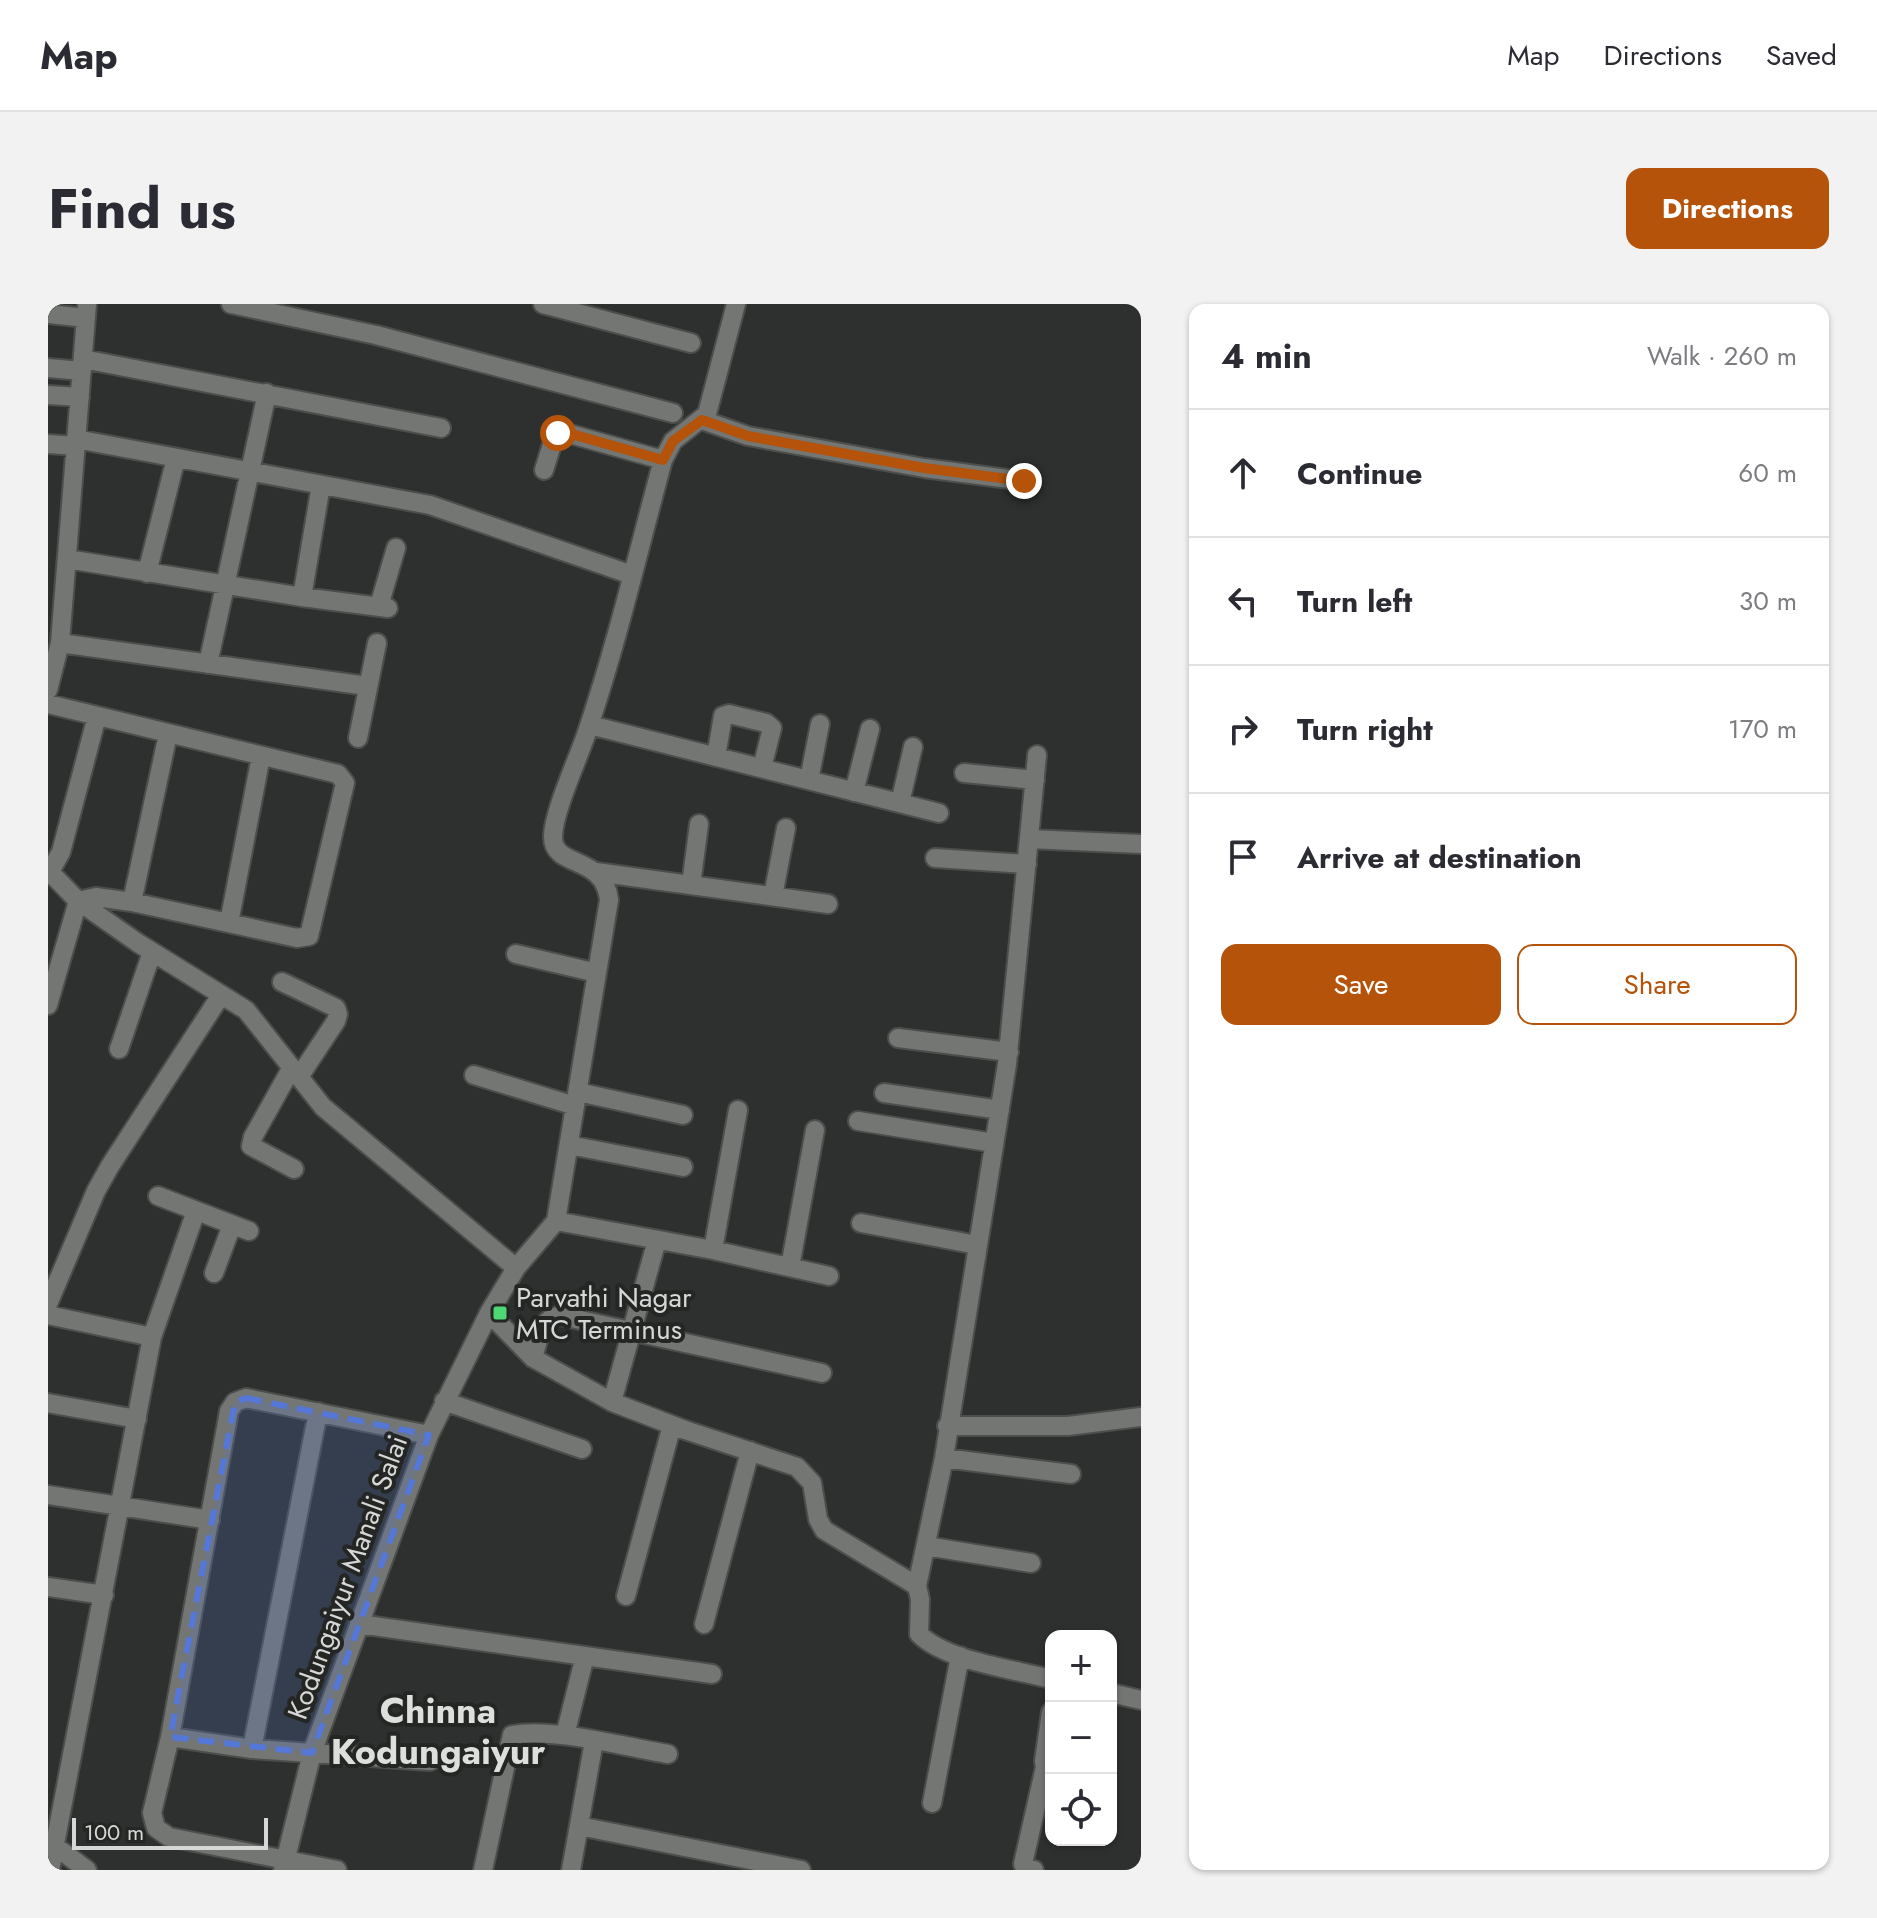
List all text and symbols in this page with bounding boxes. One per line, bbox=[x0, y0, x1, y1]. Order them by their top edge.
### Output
text: Map bbox=[40, 28, 118, 83]
text: Map bbox=[1507, 35, 1559, 76]
text: Directions bbox=[1603, 35, 1722, 76]
text: Saved bbox=[1766, 35, 1837, 76]
text: Find us bbox=[48, 168, 236, 249]
button: Directions bbox=[1626, 168, 1829, 249]
text: 4 min bbox=[1221, 332, 1312, 381]
text: Walk · 260 m bbox=[1647, 337, 1797, 375]
route start bbox=[540, 415, 576, 451]
icon: ahead bbox=[1221, 451, 1265, 495]
text: Continue bbox=[1297, 452, 1423, 495]
text: 60 m bbox=[1738, 454, 1797, 492]
route end bbox=[1006, 463, 1042, 499]
icon: left bbox=[1221, 579, 1265, 623]
text: Turn left bbox=[1297, 580, 1412, 623]
text: 30 m bbox=[1739, 582, 1797, 620]
icon: right bbox=[1221, 707, 1265, 751]
text: Turn right bbox=[1297, 708, 1433, 751]
text: 170 m bbox=[1728, 710, 1797, 748]
icon: arrive bbox=[1221, 835, 1265, 879]
text: Arrive at destination bbox=[1297, 836, 1582, 879]
button: Save bbox=[1221, 944, 1501, 1025]
button: Share bbox=[1517, 944, 1797, 1025]
place label: Parvathi Nagar MTC Terminus bbox=[516, 1277, 692, 1350]
marker: Parvathi Nagar MTC Terminus bbox=[491, 1304, 509, 1322]
street label: Kodungaiyur Manali Salai bbox=[277, 1429, 418, 1725]
map controls bbox=[1045, 1630, 1117, 1846]
button: + bbox=[1045, 1630, 1117, 1702]
district label: Chinna Kodungaiyur bbox=[331, 1684, 545, 1777]
button: − bbox=[1045, 1702, 1117, 1774]
button: locate bbox=[1045, 1774, 1117, 1846]
scale bar bbox=[72, 1814, 268, 1850]
text: 100 m bbox=[84, 1816, 144, 1848]

